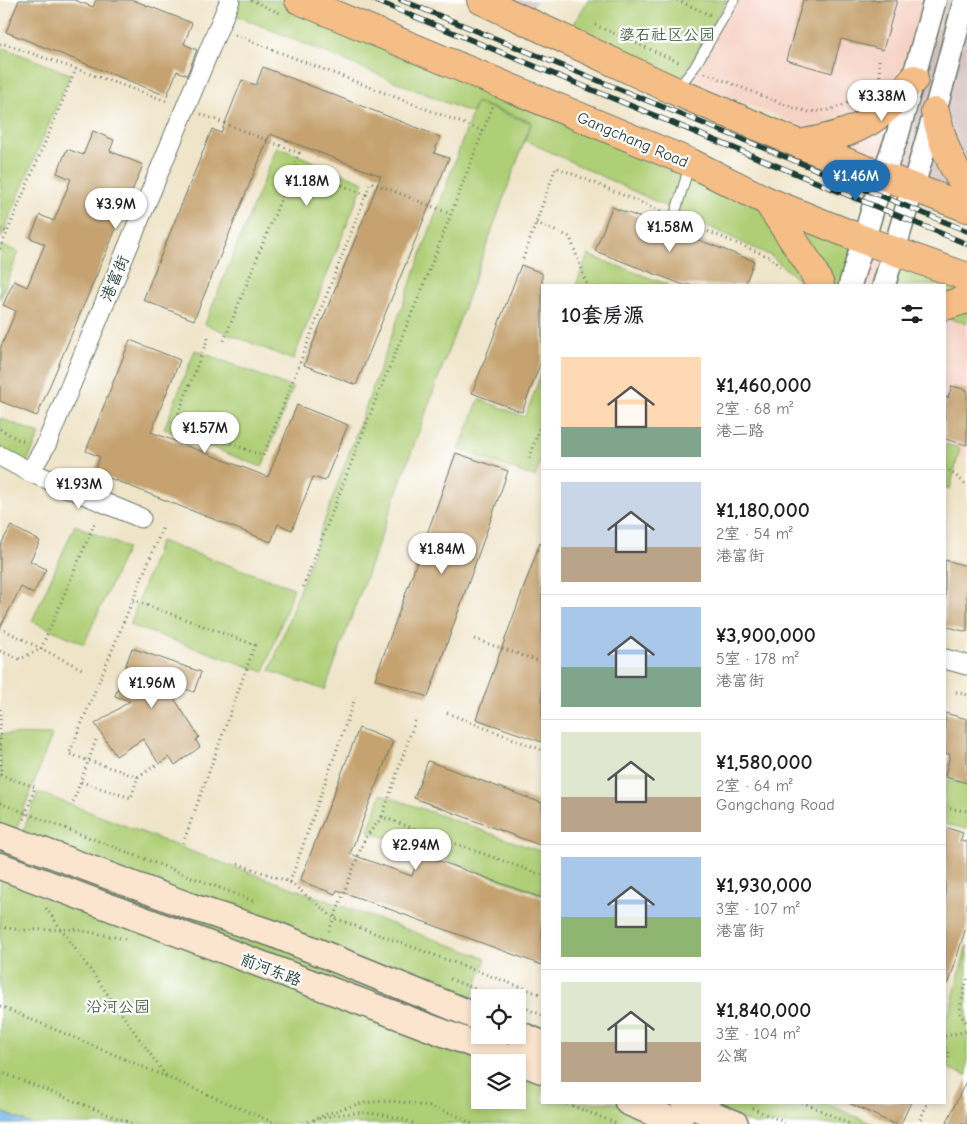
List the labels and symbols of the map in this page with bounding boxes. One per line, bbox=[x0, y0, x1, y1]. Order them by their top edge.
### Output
park label: 婆石社区公园 bbox=[619, 26, 715, 44]
pin: ¥3.38M bbox=[841, 80, 923, 122]
street label: Gangchang Road bbox=[574, 108, 691, 171]
pin: ¥1.46M bbox=[815, 160, 897, 202]
pin: ¥1.18M bbox=[266, 164, 348, 207]
pin: ¥3.9M bbox=[81, 188, 151, 230]
pin: ¥1.58M bbox=[629, 210, 711, 253]
street label: 港富街 bbox=[97, 253, 133, 304]
pin: ¥1.57M bbox=[164, 412, 246, 454]
pin: ¥1.93M bbox=[38, 468, 120, 510]
pin: ¥1.84M bbox=[401, 532, 483, 575]
pin: ¥1.96M bbox=[111, 666, 193, 709]
pin: ¥2.94M bbox=[375, 828, 457, 871]
street label: 前河东路 bbox=[238, 950, 304, 990]
park label: 沿河公园 bbox=[86, 998, 150, 1016]

